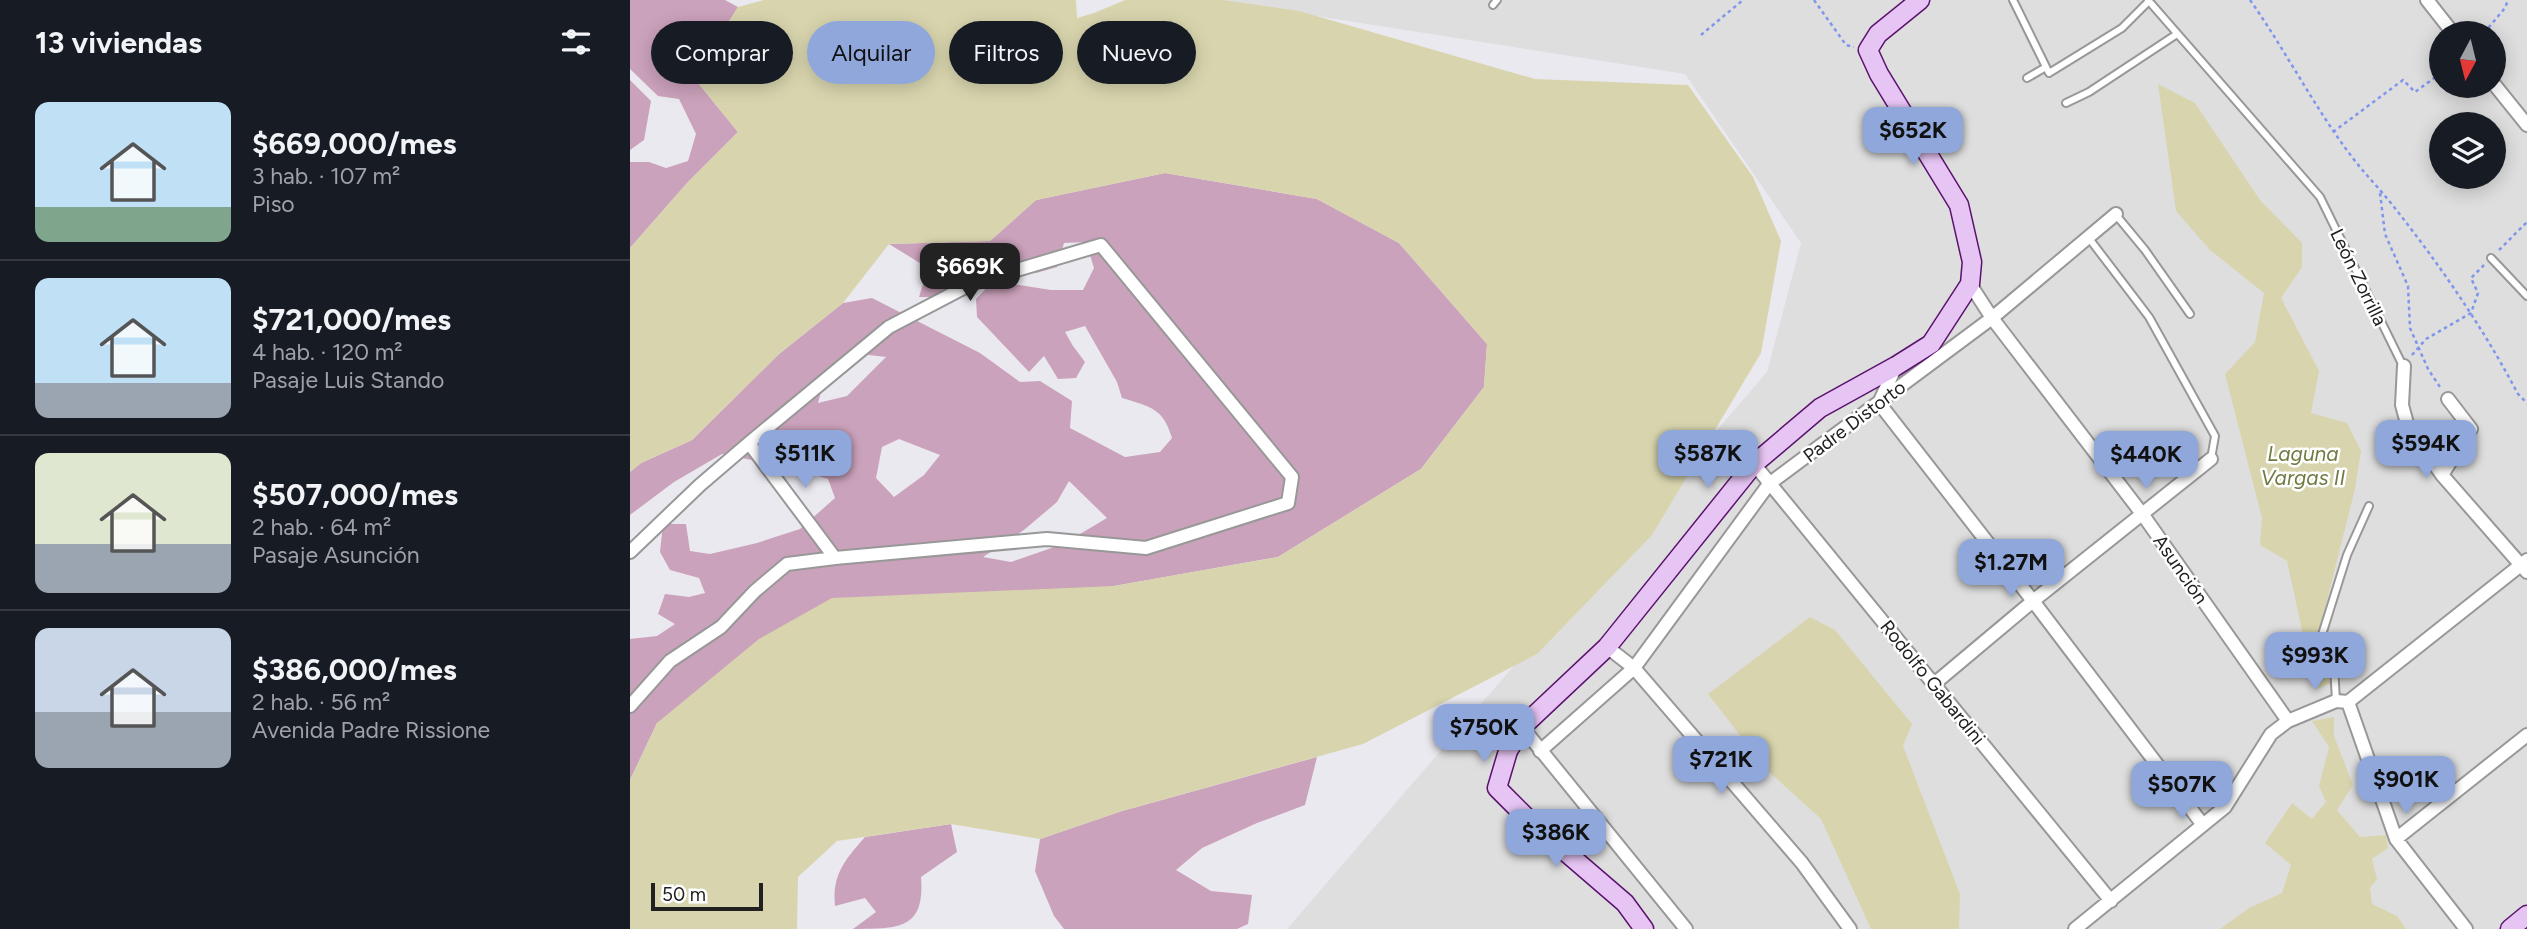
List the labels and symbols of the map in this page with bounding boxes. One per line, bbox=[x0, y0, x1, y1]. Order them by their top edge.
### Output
north arrow bbox=[2429, 21, 2506, 98]
pin: $652K bbox=[1864, 108, 1962, 167]
street label: León Zorrilla bbox=[2325, 225, 2392, 329]
pin: $669K bbox=[921, 244, 1019, 303]
street label: Padre Distorto bbox=[1799, 375, 1910, 467]
pin: $594K bbox=[2377, 420, 2475, 480]
pin: $511K bbox=[756, 430, 854, 490]
pin: $587K bbox=[1659, 430, 1757, 490]
pin: $440K bbox=[2097, 432, 2195, 491]
water label: Laguna Vargas II bbox=[2261, 441, 2345, 490]
street label: Asunción bbox=[2148, 530, 2213, 608]
pin: $1.27M bbox=[1954, 540, 2068, 599]
street label: Rodolfo Gabardini bbox=[1875, 615, 1990, 749]
pin: $993K bbox=[2266, 632, 2364, 692]
pin: $750K bbox=[1435, 704, 1533, 764]
pin: $721K bbox=[1672, 736, 1770, 796]
pin: $901K bbox=[2357, 756, 2455, 816]
pin: $507K bbox=[2133, 762, 2231, 821]
pin: $386K bbox=[1507, 810, 1605, 869]
scale bar bbox=[651, 880, 763, 912]

